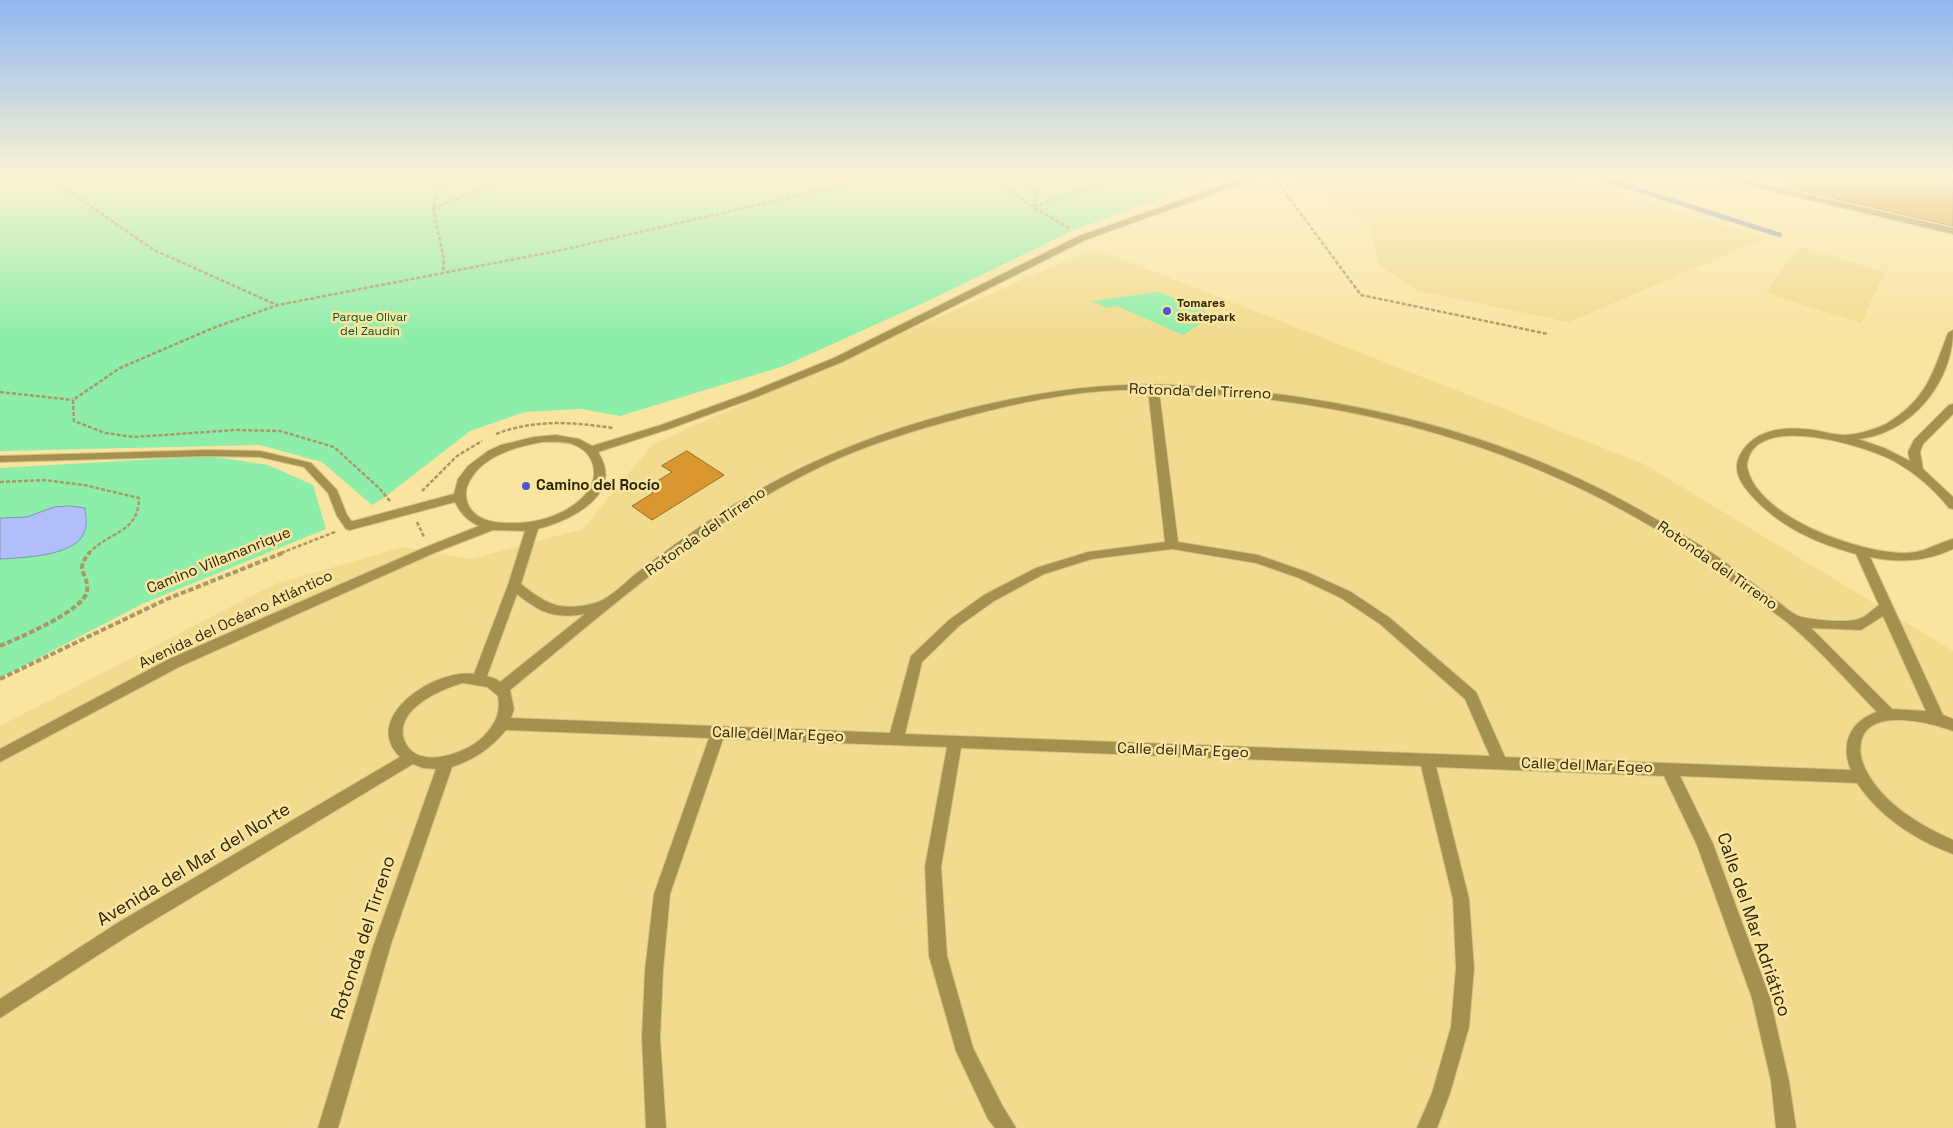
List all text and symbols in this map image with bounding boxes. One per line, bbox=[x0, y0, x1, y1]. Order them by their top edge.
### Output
place label: Tomares Skatepark bbox=[1177, 297, 1236, 325]
marker: Tomares Skatepark bbox=[1161, 305, 1173, 317]
park label: Parque Olivar del Zaudín bbox=[332, 311, 408, 339]
street label: Rotonda del Tirreno bbox=[1128, 381, 1272, 403]
place label: Camino del Rocío bbox=[536, 477, 660, 495]
marker: Camino del Rocío bbox=[520, 480, 532, 492]
street label: Rotonda del Tirreno bbox=[642, 484, 770, 580]
street label: Rotonda del Tirreno bbox=[1653, 518, 1781, 614]
street label: Camino Villamanrique bbox=[144, 524, 294, 598]
street label: Avenida del Océano Atlántico bbox=[136, 567, 336, 673]
street label: Calle del Mar Egeo bbox=[712, 724, 844, 746]
street label: Calle del Mar Egeo bbox=[1117, 740, 1249, 762]
street label: Calle del Mar Egeo bbox=[1521, 755, 1653, 777]
street label: Avenida del Mar del Norte bbox=[94, 799, 294, 931]
street label: Calle del Mar Adriático bbox=[1711, 830, 1795, 1020]
street label: Rotonda del Tirreno bbox=[327, 853, 401, 1023]

